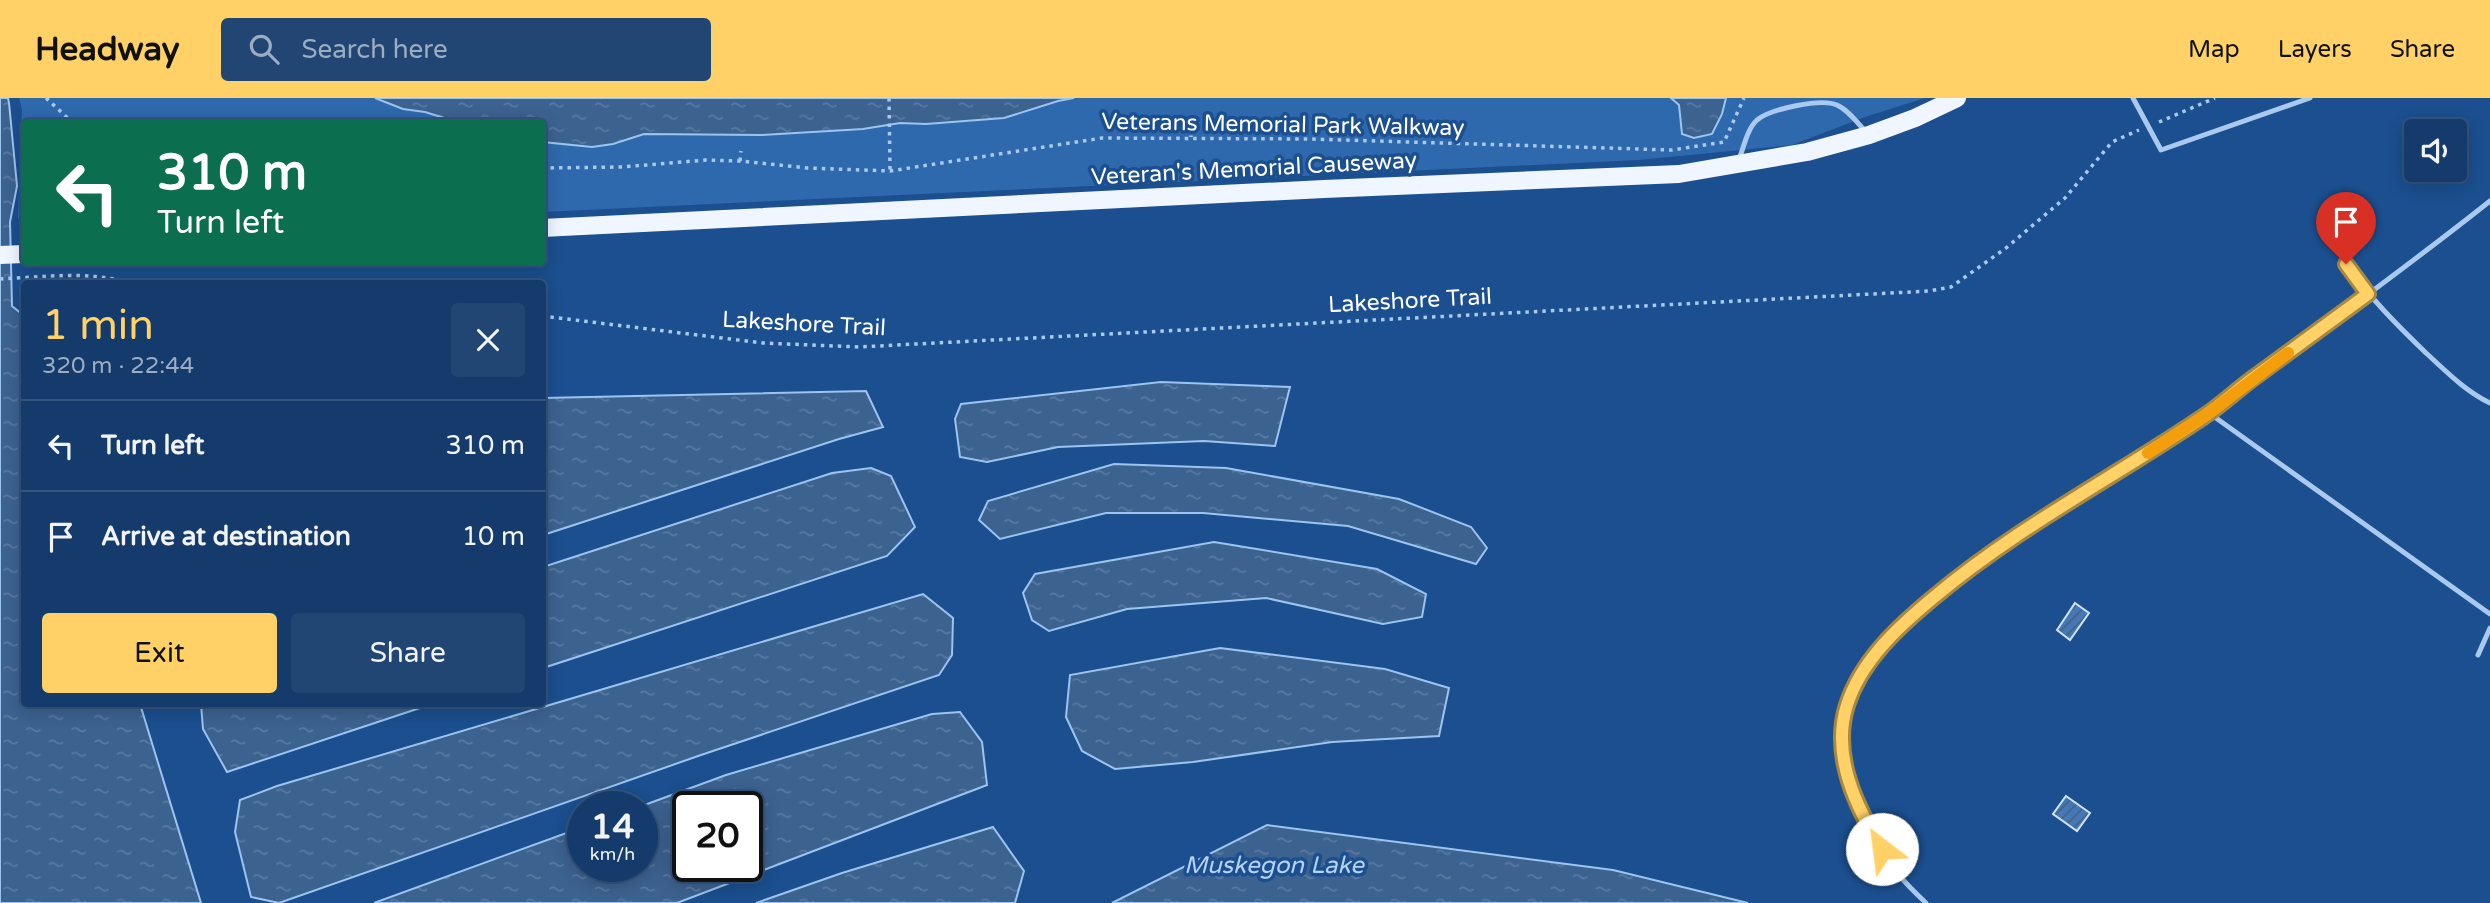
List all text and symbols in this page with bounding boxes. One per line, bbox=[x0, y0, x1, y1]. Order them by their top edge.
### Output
search box bbox=[221, 18, 711, 81]
text: Headway bbox=[35, 30, 179, 69]
icon: search bbox=[245, 30, 283, 68]
text: Search here bbox=[301, 34, 448, 65]
text: Map bbox=[2188, 35, 2240, 64]
text: Layers bbox=[2278, 35, 2352, 64]
text: Share bbox=[2390, 35, 2455, 64]
street label: Veterans Memorial Park Walkway bbox=[1101, 108, 1465, 142]
map controls bbox=[2404, 119, 2467, 182]
button: sound bbox=[2404, 119, 2467, 182]
text: 310 m bbox=[157, 144, 307, 203]
street label: Veteran's Memorial Causeway bbox=[1090, 146, 1418, 192]
icon: left bbox=[42, 147, 133, 238]
pin bbox=[2316, 192, 2376, 264]
icon: arrive bbox=[2327, 203, 2365, 241]
text: Turn left bbox=[157, 204, 284, 242]
street label: Lakeshore Trail bbox=[1328, 283, 1493, 319]
text: 1 min bbox=[42, 300, 154, 351]
button: close bbox=[451, 303, 525, 377]
street label: Lakeshore Trail bbox=[721, 306, 886, 342]
text: 320 m · 22:44 bbox=[42, 352, 194, 380]
icon: left bbox=[42, 427, 80, 465]
text: Turn left bbox=[101, 430, 204, 461]
text: 310 m bbox=[445, 430, 525, 461]
icon: arrive bbox=[42, 518, 80, 556]
text: Arrive at destination bbox=[101, 521, 351, 552]
text: 10 m bbox=[462, 521, 525, 552]
button: Exit bbox=[42, 613, 277, 693]
button: Share bbox=[291, 613, 525, 693]
speed limit sign: 20 bbox=[672, 791, 763, 882]
text: 14 bbox=[591, 806, 634, 848]
position arrow bbox=[1845, 812, 1919, 886]
text: km/h bbox=[590, 843, 635, 865]
water label: Muskegon Lake bbox=[1184, 851, 1365, 880]

